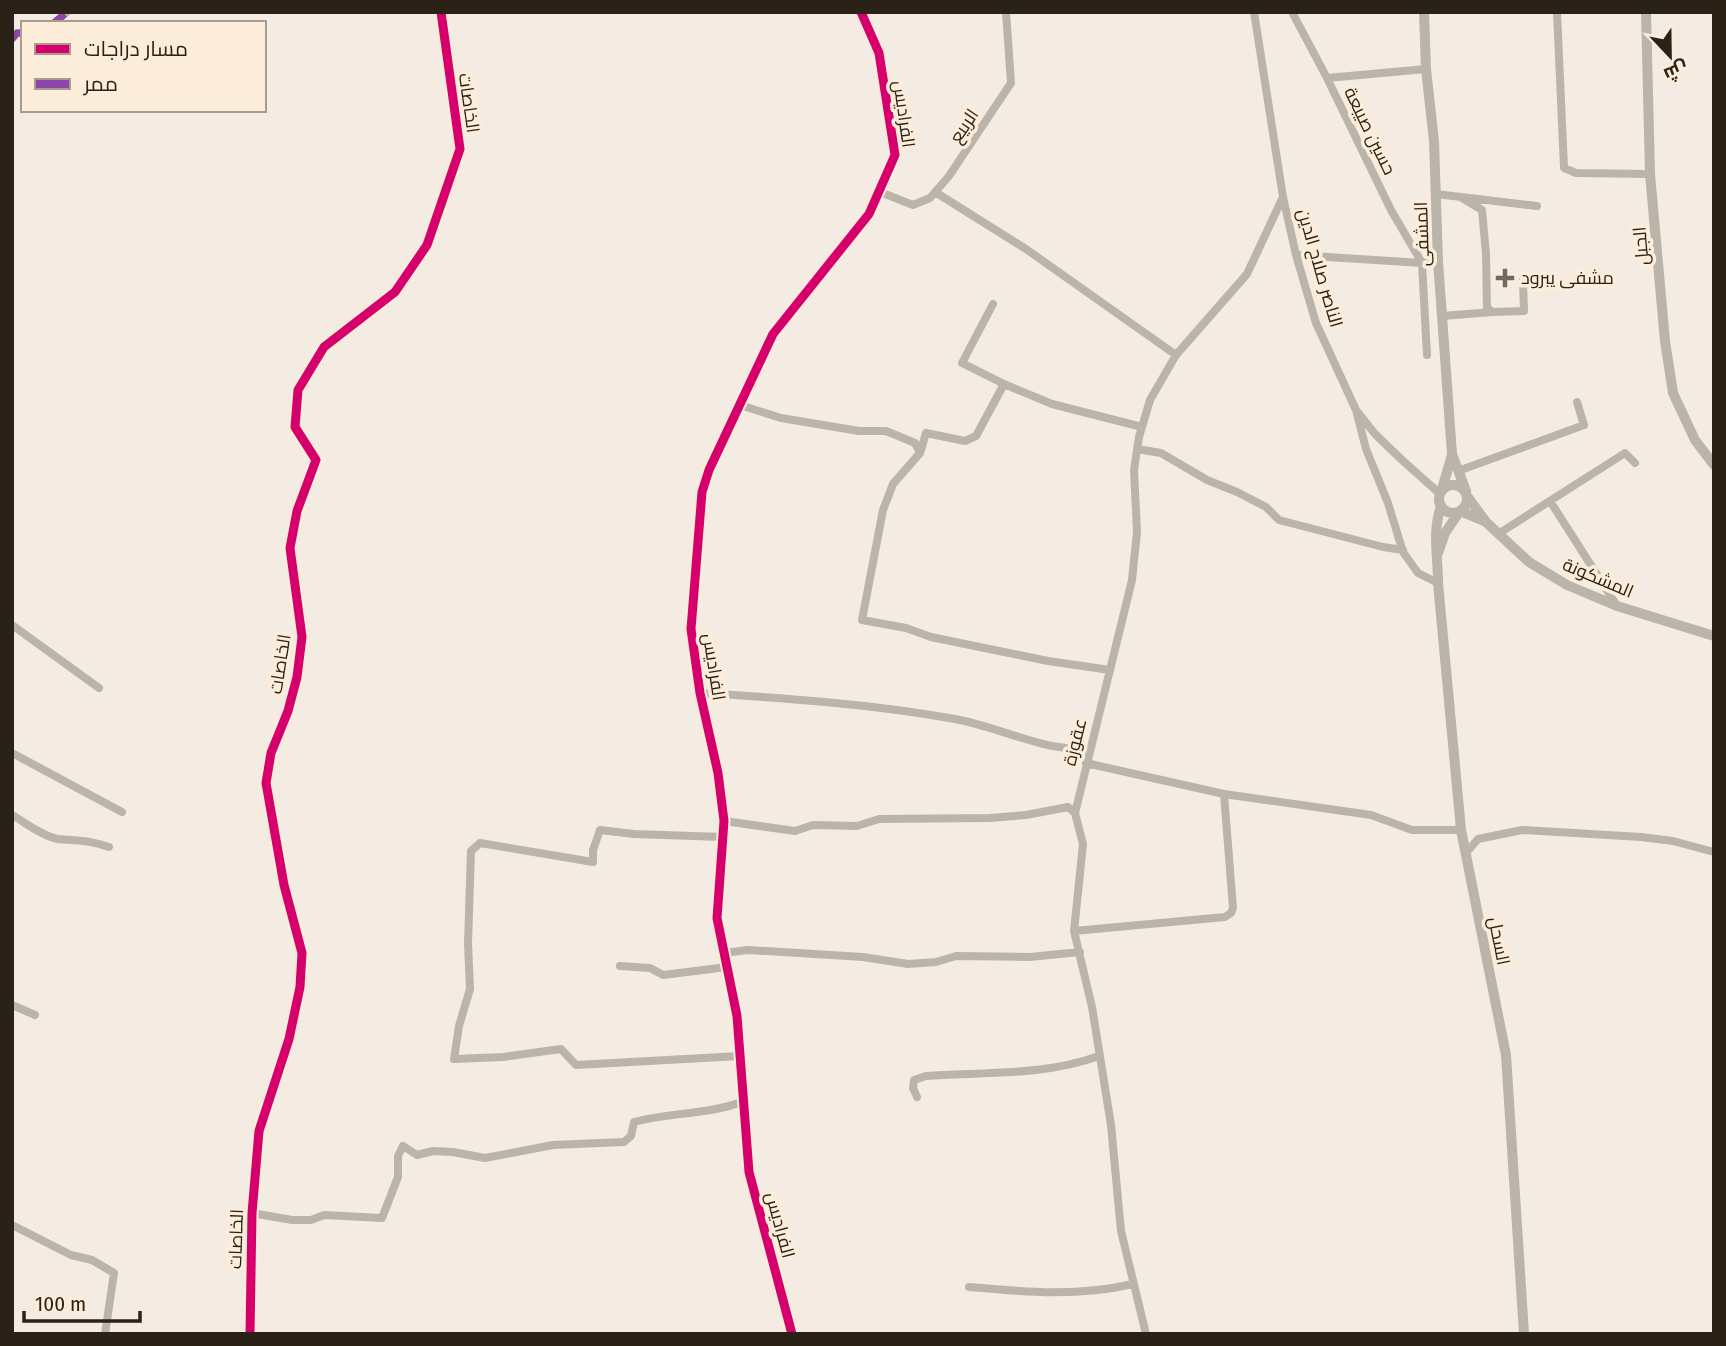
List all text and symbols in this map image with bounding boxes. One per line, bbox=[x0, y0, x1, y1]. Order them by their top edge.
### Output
legend bbox=[21, 21, 266, 112]
north arrow bbox=[1635, 21, 1705, 91]
text: مسار دراجات bbox=[84, 36, 188, 62]
text: ش bbox=[1661, 56, 1692, 87]
text: ممر bbox=[83, 71, 118, 97]
street label: الخاصات bbox=[454, 72, 484, 134]
street label: الفراديس bbox=[888, 79, 920, 149]
street label: حسين صيبعة bbox=[1339, 84, 1401, 178]
street label: الربيع bbox=[945, 105, 984, 148]
street label: المشفى bbox=[1410, 201, 1434, 267]
street label: الناصر صلاح الدين bbox=[1292, 206, 1347, 330]
street label: الجبل bbox=[1628, 226, 1654, 266]
place label: مشفى يبرود bbox=[1521, 267, 1614, 289]
marker: مشفى يبرود bbox=[1495, 268, 1515, 288]
street label: المشكونة bbox=[1559, 553, 1637, 603]
street label: الفراديس bbox=[698, 632, 730, 702]
street label: الخاصات bbox=[264, 633, 296, 695]
street label: عقوزة bbox=[1059, 716, 1091, 768]
street label: السحل bbox=[1484, 915, 1514, 967]
street label: الفراديس bbox=[761, 1190, 799, 1260]
street label: الخاصات bbox=[224, 1209, 248, 1269]
scale bar bbox=[24, 1280, 140, 1324]
text: 100 m bbox=[35, 1291, 86, 1317]

